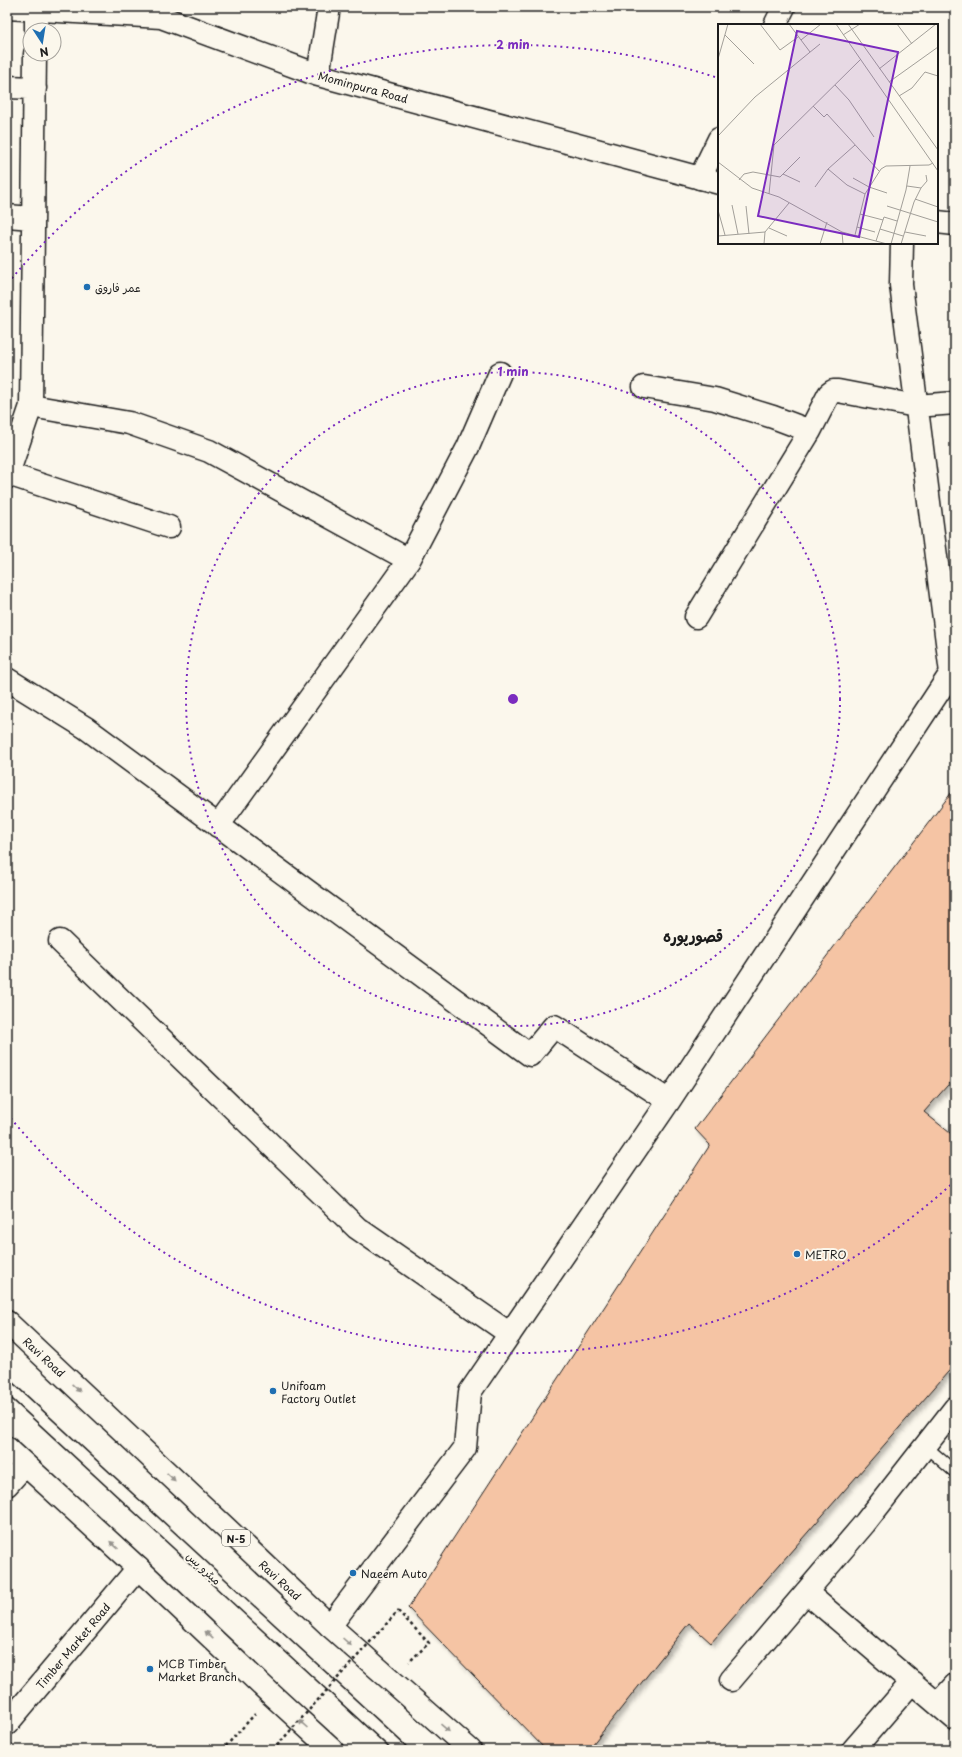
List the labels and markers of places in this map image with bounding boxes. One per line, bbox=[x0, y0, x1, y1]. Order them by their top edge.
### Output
place label: عمر فاروق bbox=[95, 279, 141, 296]
marker: عمر فاروق bbox=[82, 282, 92, 292]
centre of rings bbox=[506, 692, 520, 706]
place label: METRO bbox=[805, 1246, 847, 1263]
marker: METRO bbox=[792, 1249, 802, 1259]
place label: Unifoam Factory Outlet bbox=[281, 1377, 356, 1407]
marker: Unifoam Factory Outlet bbox=[268, 1386, 278, 1396]
place label: Naeem Auto bbox=[361, 1565, 427, 1582]
marker: Naeem Auto bbox=[348, 1568, 358, 1578]
place label: MCB Timber Market Branch bbox=[158, 1655, 237, 1685]
marker: MCB Timber Market Branch bbox=[145, 1664, 155, 1674]

